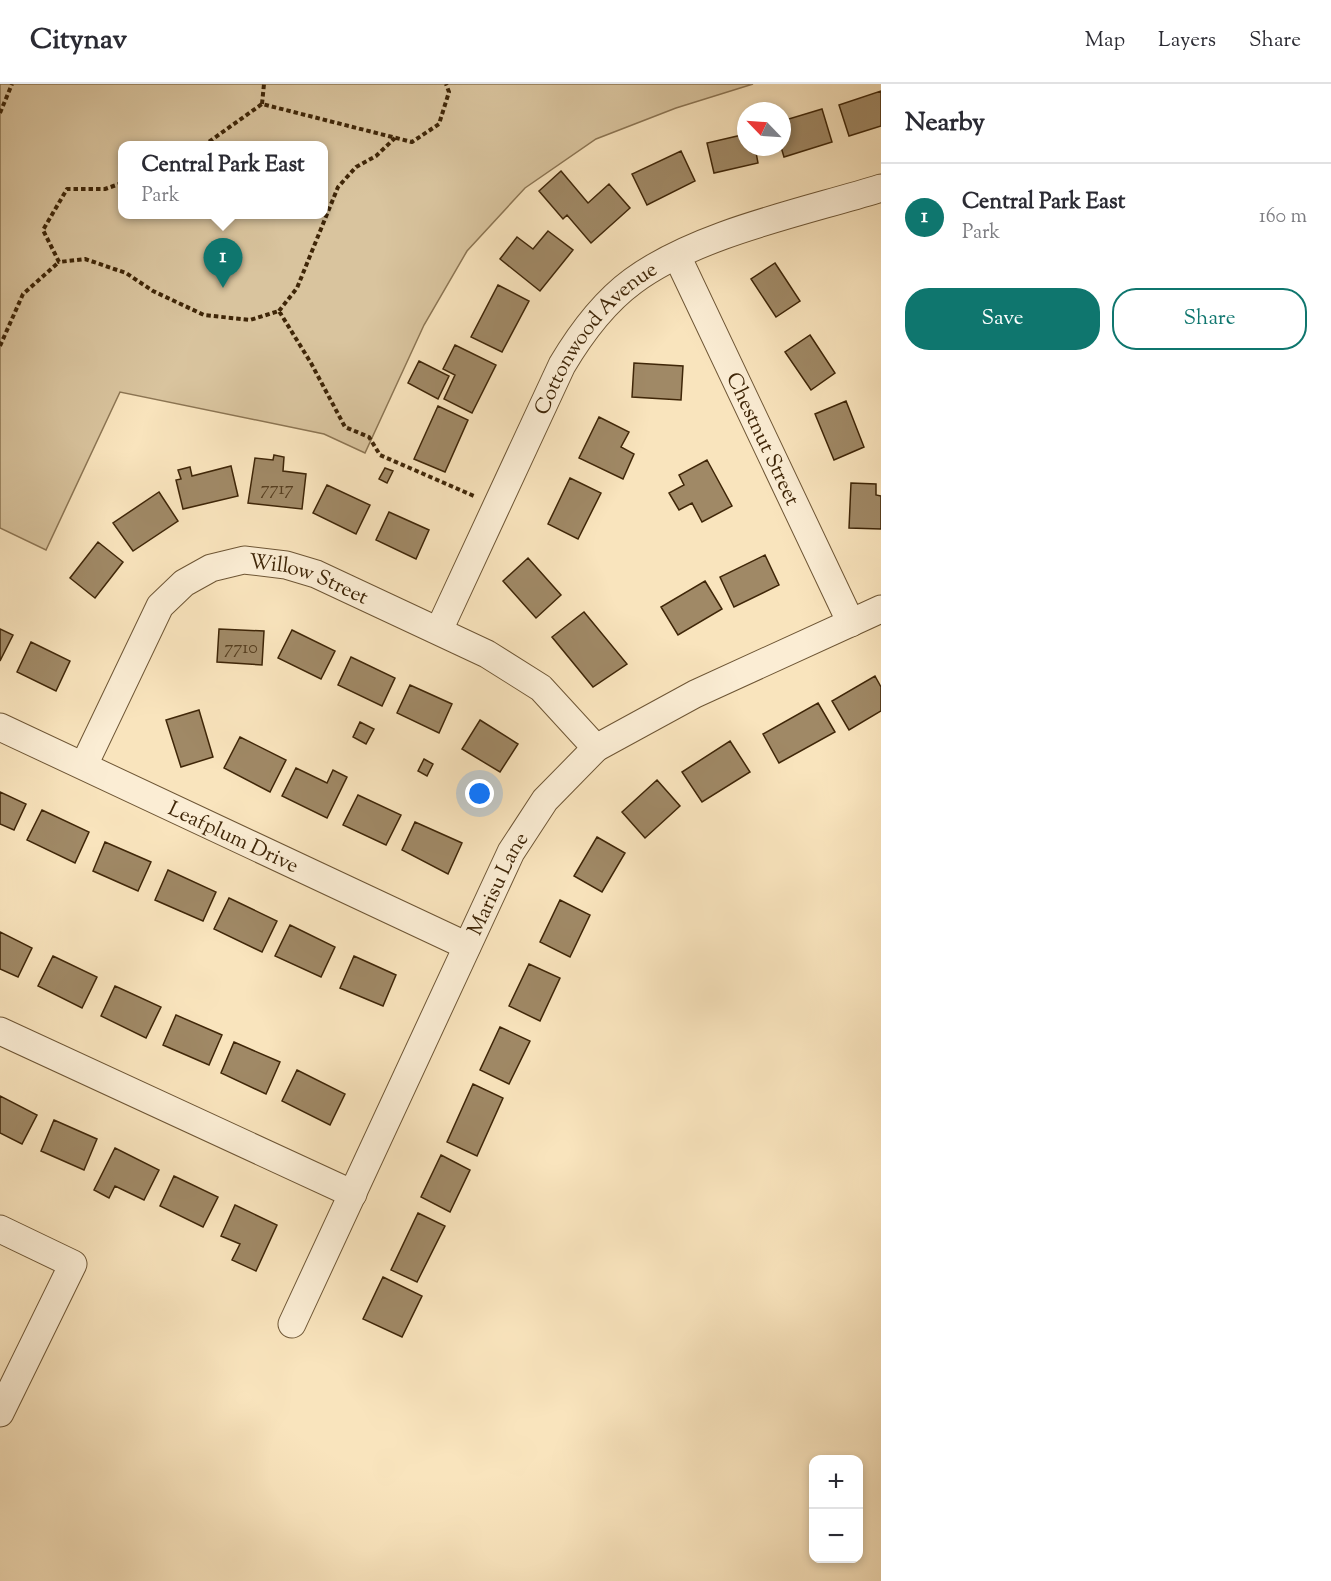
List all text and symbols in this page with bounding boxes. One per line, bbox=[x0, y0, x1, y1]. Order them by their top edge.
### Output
text: Citynav bbox=[30, 21, 127, 61]
text: Map bbox=[1085, 26, 1125, 56]
text: Layers bbox=[1158, 26, 1216, 56]
text: Share bbox=[1249, 26, 1301, 56]
north arrow bbox=[737, 102, 791, 156]
text: Nearby bbox=[905, 105, 985, 142]
popup bbox=[118, 141, 328, 219]
text: Central Park East bbox=[141, 150, 305, 182]
text: Park bbox=[141, 182, 180, 211]
text: Central Park East bbox=[962, 187, 1125, 219]
text: 1 bbox=[921, 203, 928, 232]
text: 160 m bbox=[1259, 203, 1307, 232]
text: Park bbox=[962, 219, 1000, 248]
pin: 1 bbox=[204, 238, 242, 288]
street label: Cottonwood Avenue bbox=[528, 256, 664, 420]
button: Save bbox=[905, 288, 1100, 350]
button: Share bbox=[1112, 288, 1307, 350]
street label: Chestnut Street bbox=[717, 368, 806, 511]
house number: 7717 bbox=[260, 477, 294, 503]
street label: Willow Street bbox=[247, 548, 373, 613]
house number: 7710 bbox=[224, 636, 258, 662]
your location bbox=[465, 779, 494, 808]
street label: Leafplum Drive bbox=[162, 795, 303, 882]
street label: Marisu Lane bbox=[461, 827, 537, 941]
map controls bbox=[809, 1455, 863, 1563]
button: + bbox=[809, 1455, 863, 1509]
button: − bbox=[809, 1509, 863, 1563]

